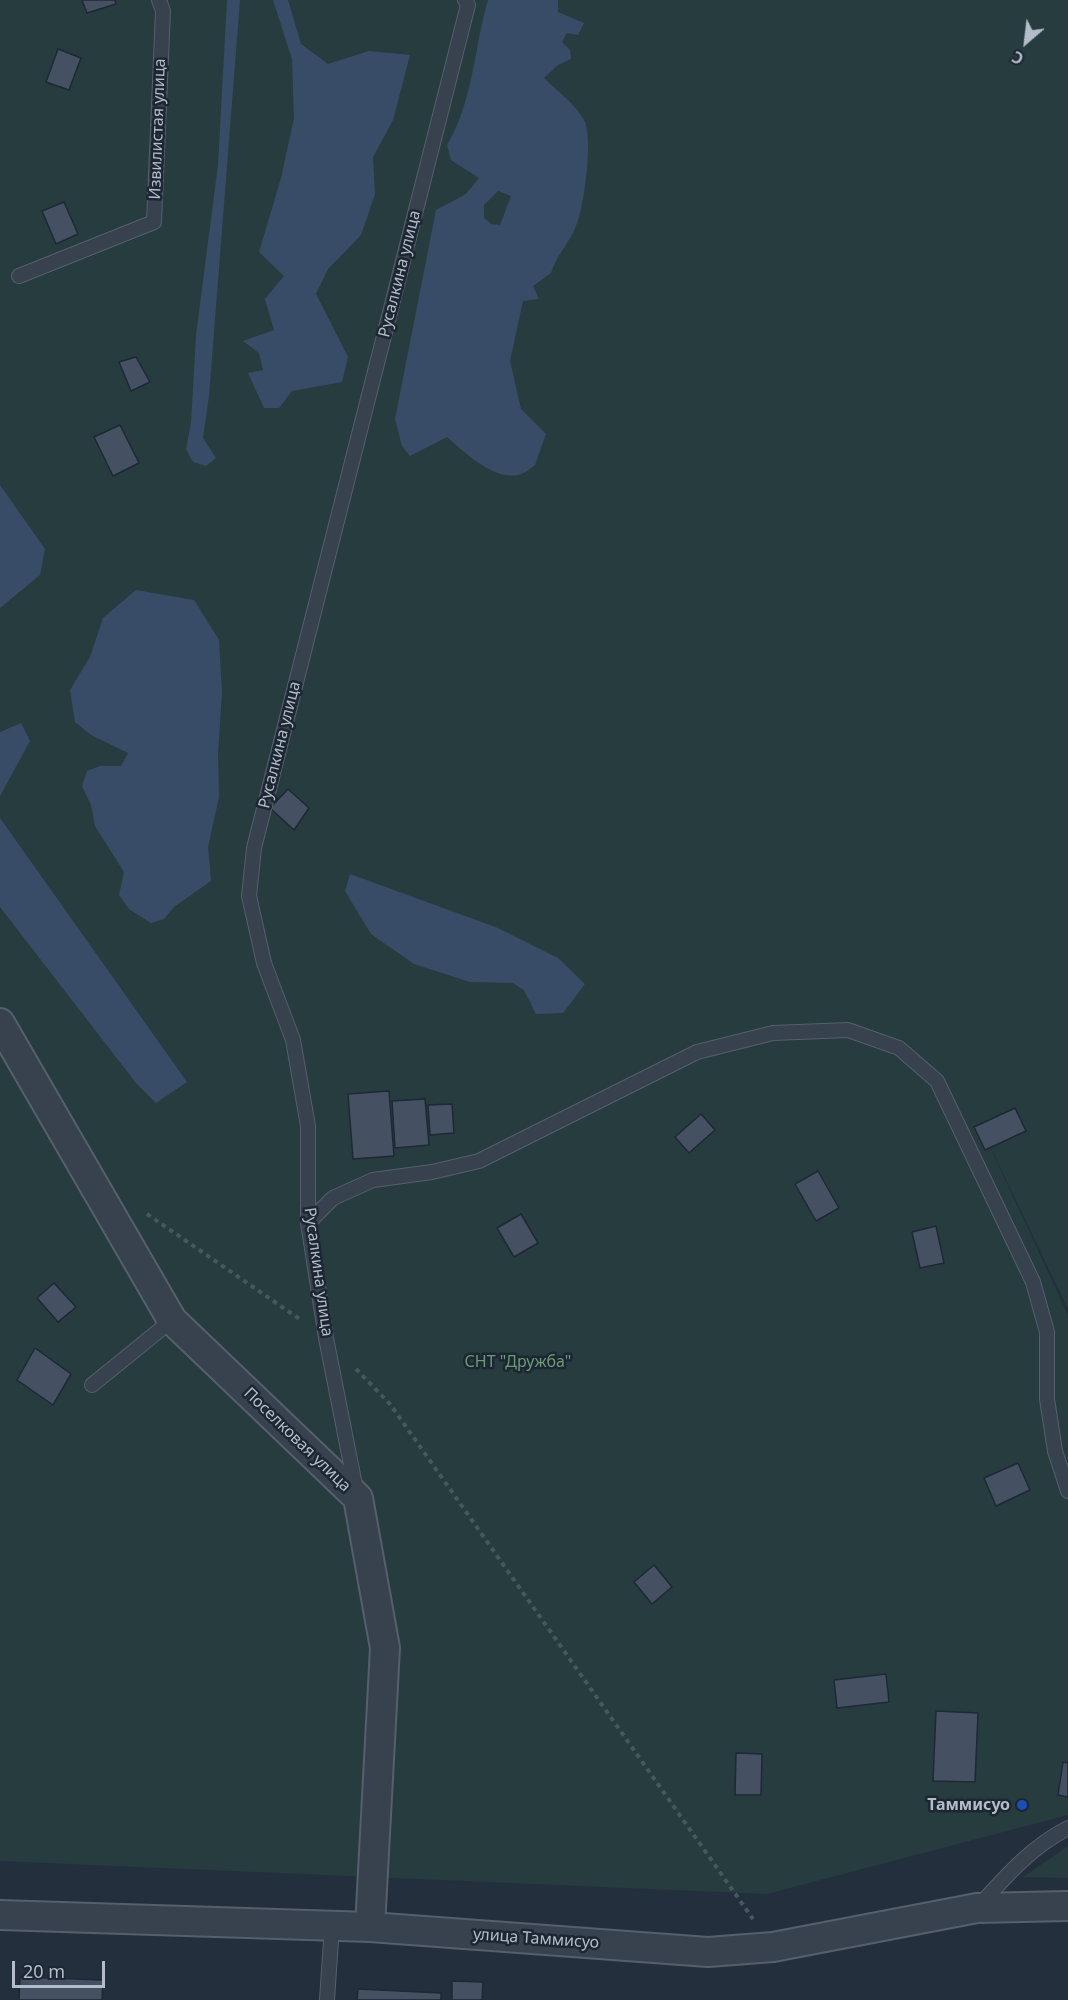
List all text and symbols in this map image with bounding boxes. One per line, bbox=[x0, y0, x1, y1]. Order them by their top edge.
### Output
north arrow bbox=[996, 12, 1056, 72]
text: С bbox=[1008, 46, 1027, 70]
street label: Извилистая улица bbox=[146, 58, 170, 200]
street label: Русалкина улица bbox=[375, 209, 425, 339]
street label: Русалкина улица bbox=[255, 680, 305, 810]
street label: Русалкина улица bbox=[299, 1206, 337, 1338]
park label: СНТ "Дружба" bbox=[465, 1352, 571, 1372]
street label: Поселковая улица bbox=[239, 1384, 355, 1496]
place label: Таммисуо bbox=[927, 1795, 1010, 1815]
marker: Таммисуо bbox=[1015, 1798, 1029, 1812]
street label: улица Таммисуо bbox=[472, 1925, 600, 1953]
scale bar bbox=[15, 1949, 108, 1987]
text: 20 m bbox=[23, 1959, 65, 1983]

